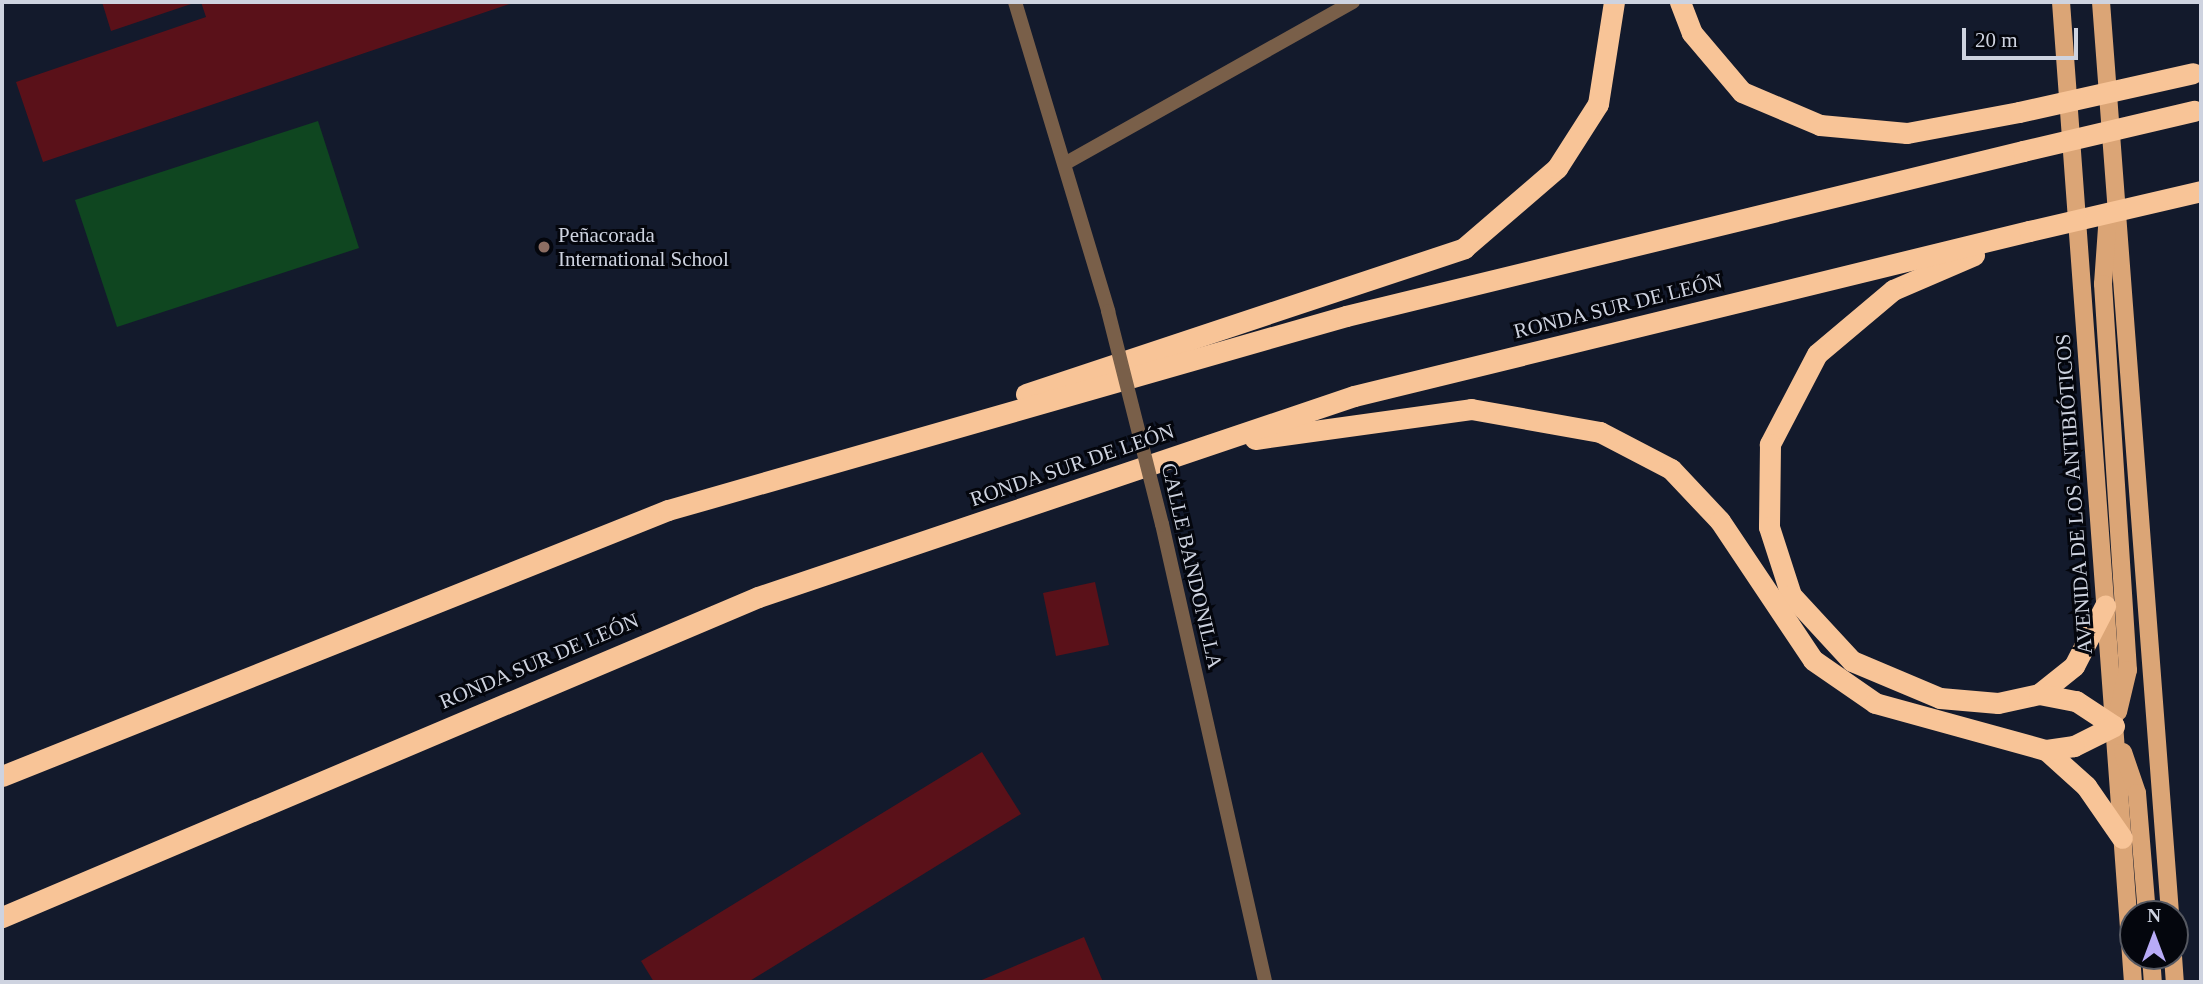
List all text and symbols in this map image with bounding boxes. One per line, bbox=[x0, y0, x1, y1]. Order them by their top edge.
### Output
scale bar bbox=[1965, 14, 2080, 58]
text: 20 m bbox=[1975, 28, 2018, 52]
place label: Peñacorada International School bbox=[558, 222, 729, 272]
marker: Peñacorada International School bbox=[536, 239, 552, 255]
street label: RONDA SUR DE LEÓN bbox=[1511, 268, 1725, 344]
street label: AVENIDA DE LOS ANTIBIÓTICOS bbox=[2050, 332, 2098, 656]
street label: RONDA SUR DE LEÓN bbox=[966, 418, 1178, 512]
street label: CALLE BANDONILLA bbox=[1156, 461, 1228, 671]
street label: RONDA SUR DE LEÓN bbox=[435, 607, 643, 715]
north arrow bbox=[2119, 900, 2189, 970]
text: N bbox=[2147, 905, 2161, 926]

